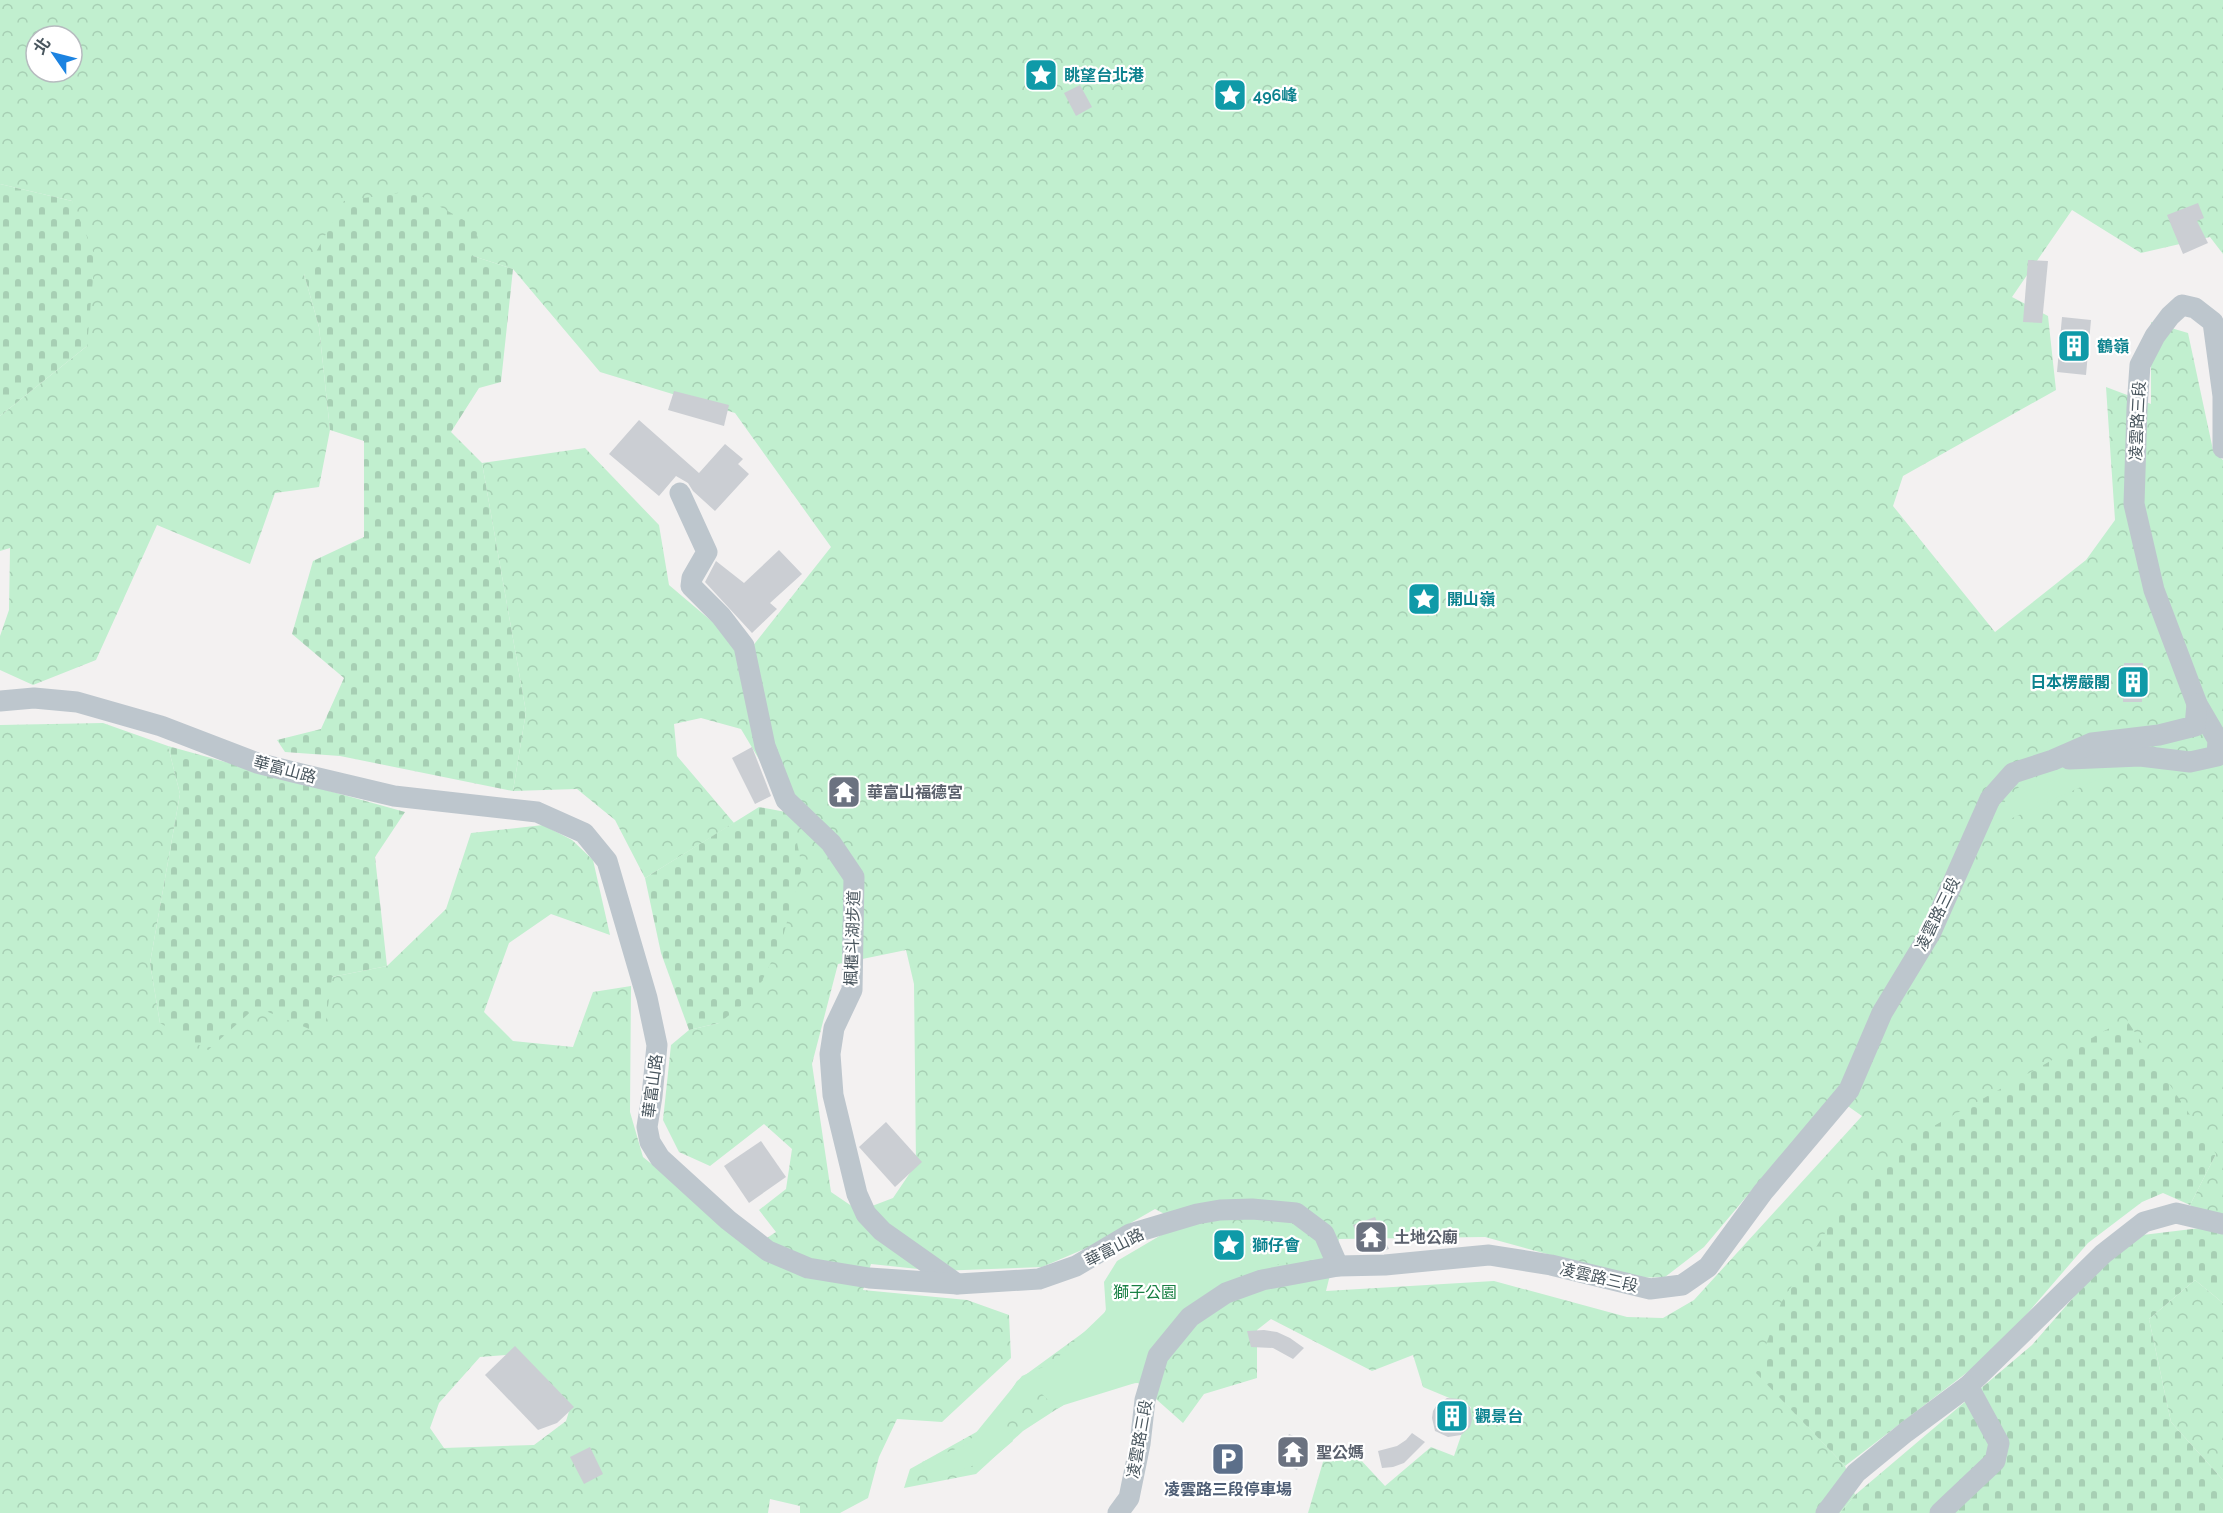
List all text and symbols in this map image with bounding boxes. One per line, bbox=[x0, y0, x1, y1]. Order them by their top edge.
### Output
north arrow bbox=[24, 24, 84, 84]
text: 北 bbox=[30, 34, 54, 58]
place icon: 眺望台北港 bbox=[1023, 57, 1059, 93]
place label: 眺望台北港 bbox=[1064, 66, 1144, 85]
place icon: 496峰 bbox=[1212, 77, 1248, 113]
place label: 496峰 bbox=[1253, 86, 1297, 105]
building icon: 鶴嶺 bbox=[2056, 328, 2092, 364]
place label: 鶴嶺 bbox=[2097, 337, 2129, 356]
street label: 凌雲路三段 bbox=[2126, 381, 2149, 461]
place icon: 開山嶺 bbox=[1406, 581, 1442, 617]
place label: 開山嶺 bbox=[1447, 590, 1495, 609]
building icon: 日本楞嚴閣 bbox=[2115, 664, 2151, 700]
place label: 日本楞嚴閣 bbox=[2030, 673, 2110, 692]
street label: 華富山路 bbox=[251, 752, 318, 787]
temple icon: 華富山福德宮 bbox=[826, 774, 862, 810]
place label: 華富山福德宮 bbox=[867, 783, 963, 802]
street label: 凌雲路三段 bbox=[1911, 874, 1964, 954]
street label: 楓櫃斗湖步道 bbox=[841, 890, 864, 986]
street label: 華富山路 bbox=[639, 1053, 666, 1119]
temple icon: 土地公廟 bbox=[1353, 1219, 1389, 1255]
street label: 華富山路 bbox=[1081, 1224, 1147, 1270]
place icon: 獅仔會 bbox=[1211, 1227, 1247, 1263]
place label: 土地公廟 bbox=[1394, 1228, 1458, 1247]
place label: 獅仔會 bbox=[1252, 1236, 1300, 1255]
street label: 凌雲路三段 bbox=[1558, 1259, 1640, 1296]
park label: 獅子公園 bbox=[1113, 1283, 1177, 1302]
street label: 凌雲路三段 bbox=[1123, 1398, 1156, 1480]
building icon: 觀景台 bbox=[1434, 1398, 1470, 1434]
place label: 觀景台 bbox=[1475, 1407, 1523, 1426]
temple icon: 聖公媽 bbox=[1275, 1434, 1311, 1470]
parking icon: 凌雲路三段停車場 bbox=[1210, 1441, 1246, 1477]
place label: 聖公媽 bbox=[1316, 1443, 1364, 1462]
place label: 凌雲路三段停車場 bbox=[1164, 1480, 1292, 1499]

